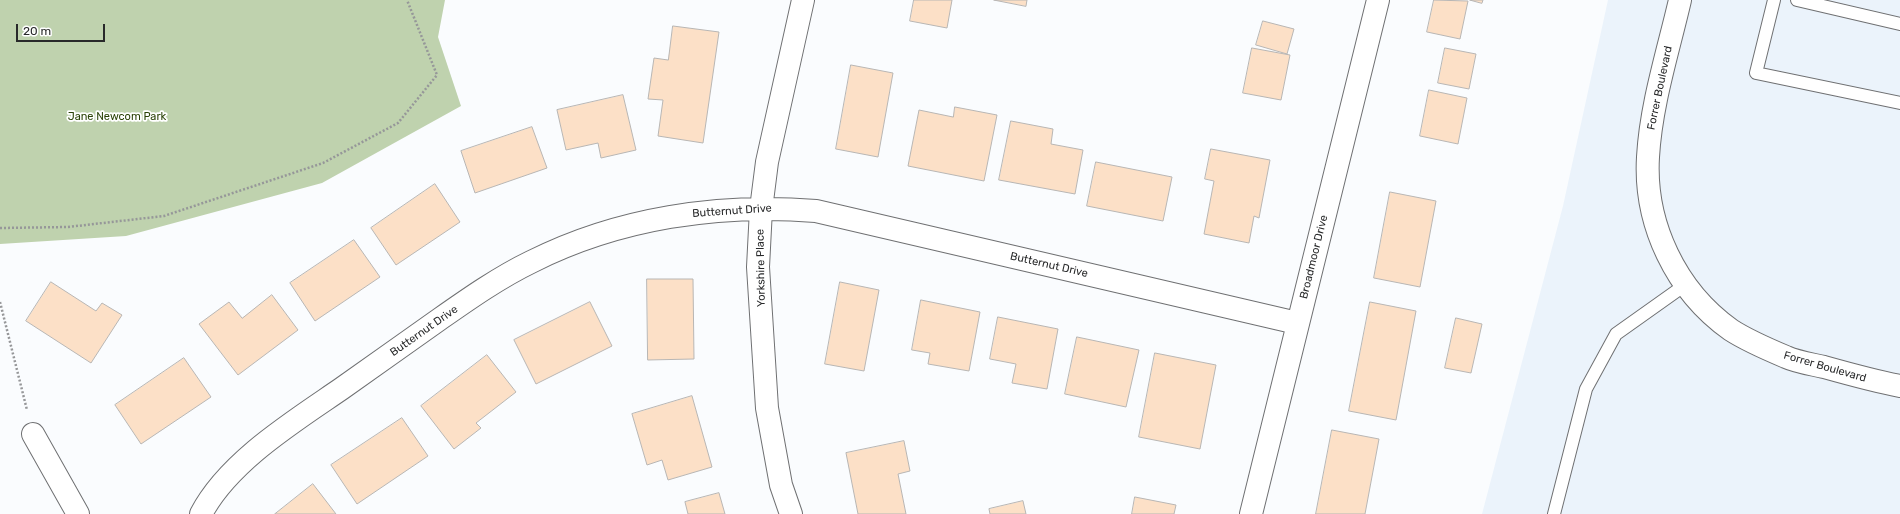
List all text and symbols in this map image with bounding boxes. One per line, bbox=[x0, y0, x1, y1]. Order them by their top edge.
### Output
scale bar bbox=[18, 16, 107, 42]
text: 20 m bbox=[23, 24, 51, 38]
street label: Forrer Boulevard bbox=[1645, 45, 1675, 131]
park label: Jane Newcom Park bbox=[68, 110, 166, 124]
street label: Butternut Drive bbox=[692, 202, 772, 220]
street label: Broadmoor Drive bbox=[1297, 214, 1331, 300]
street label: Yorkshire Place bbox=[754, 229, 768, 307]
street label: Butternut Drive bbox=[1009, 250, 1089, 280]
street label: Butternut Drive bbox=[388, 303, 460, 359]
street label: Forrer Boulevard bbox=[1782, 349, 1868, 385]

